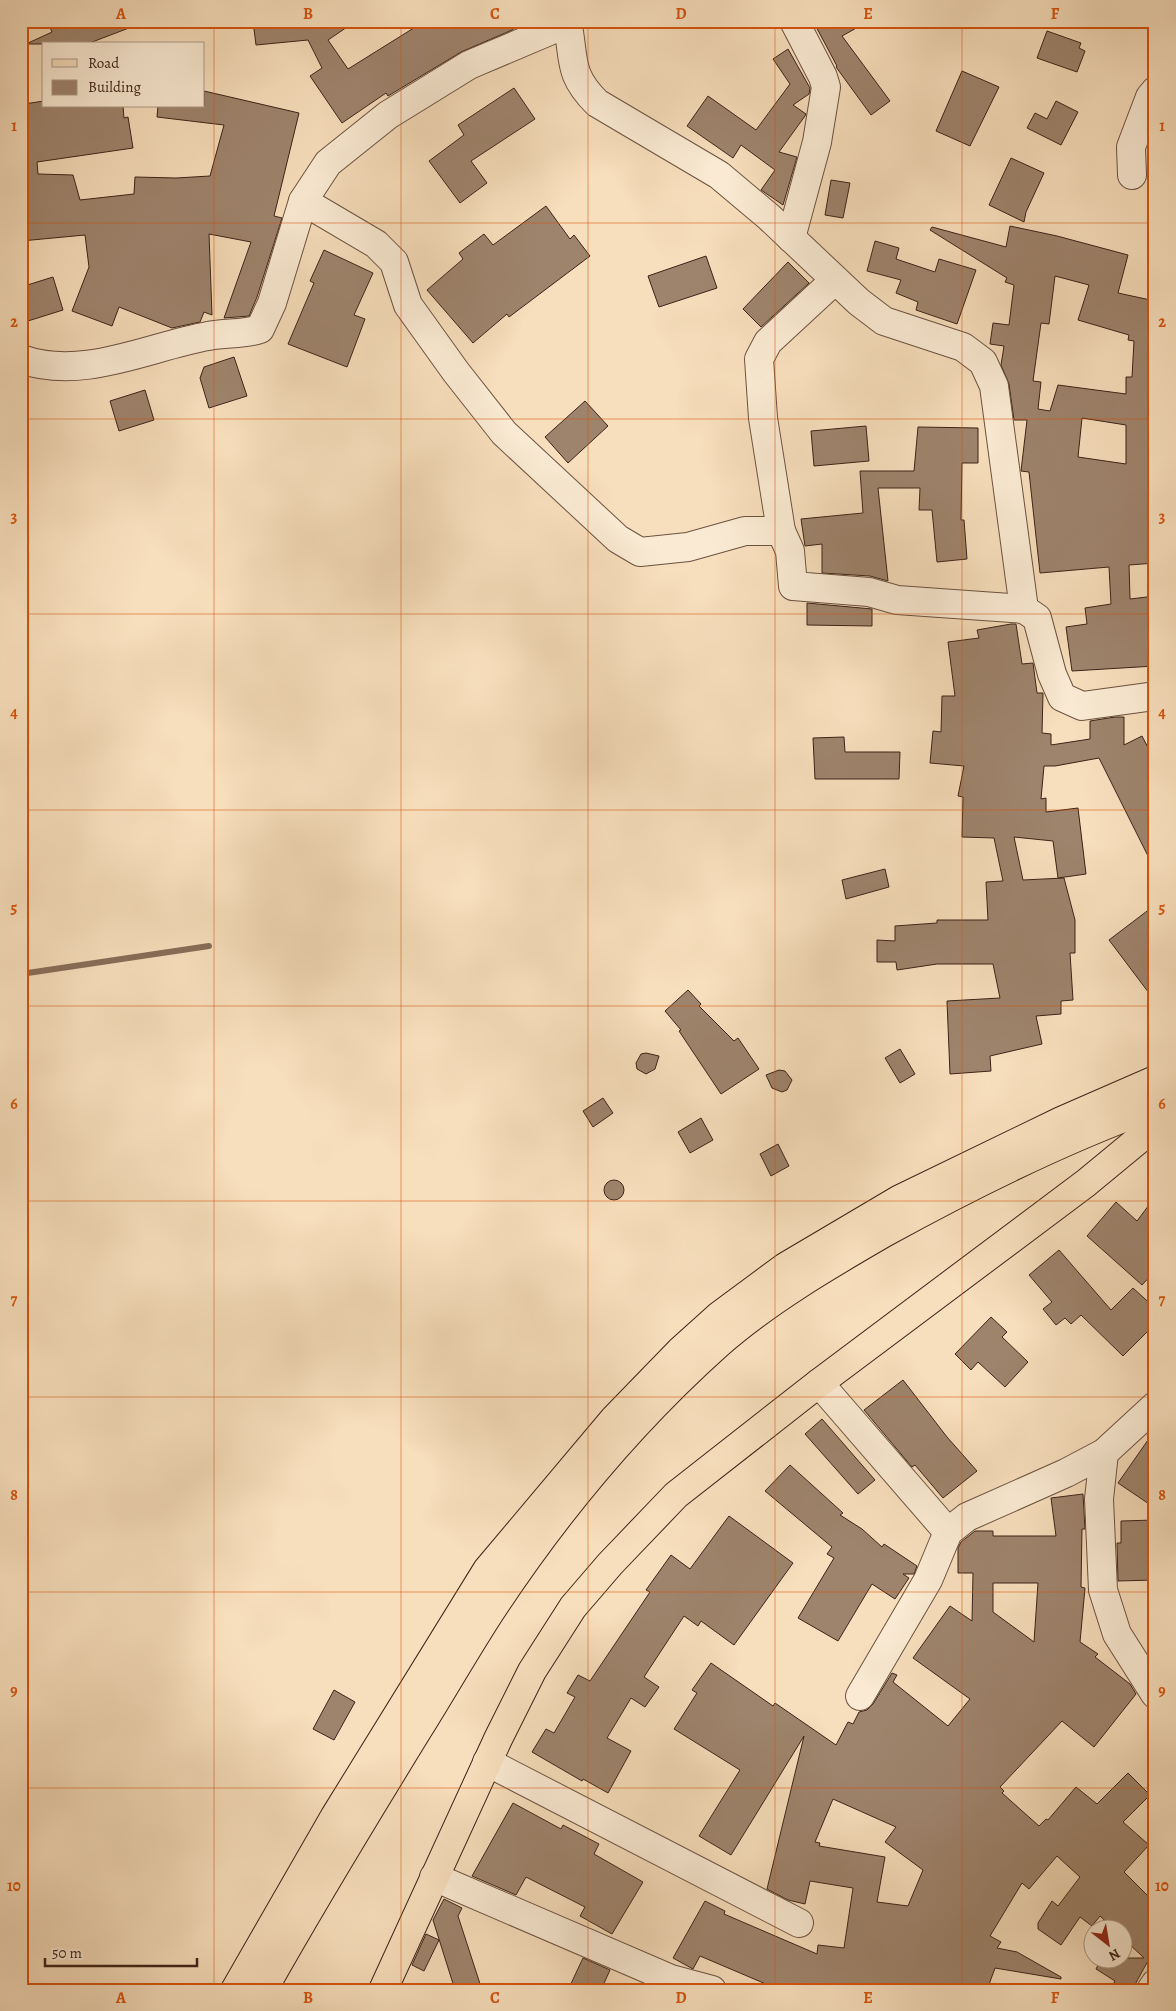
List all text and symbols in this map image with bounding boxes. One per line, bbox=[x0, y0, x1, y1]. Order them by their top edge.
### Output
text: A bbox=[115, 3, 127, 25]
text: B bbox=[303, 3, 313, 25]
text: C bbox=[490, 3, 500, 25]
text: D bbox=[675, 3, 687, 25]
text: E bbox=[863, 3, 873, 25]
text: F bbox=[1051, 3, 1060, 25]
legend bbox=[42, 42, 205, 108]
text: Road bbox=[88, 53, 120, 73]
text: Building bbox=[88, 77, 141, 97]
text: 1 bbox=[11, 115, 17, 137]
text: 1 bbox=[1159, 115, 1165, 137]
text: 2 bbox=[10, 311, 18, 333]
text: 2 bbox=[1158, 311, 1166, 333]
text: 3 bbox=[11, 506, 18, 528]
text: 3 bbox=[1159, 506, 1166, 528]
text: 4 bbox=[10, 702, 18, 724]
text: 4 bbox=[1158, 702, 1166, 724]
text: 5 bbox=[11, 897, 18, 919]
text: 5 bbox=[1159, 897, 1166, 919]
text: 6 bbox=[10, 1093, 18, 1115]
text: 6 bbox=[1158, 1093, 1166, 1115]
text: 7 bbox=[11, 1289, 18, 1311]
text: 7 bbox=[1159, 1289, 1166, 1311]
text: 8 bbox=[10, 1484, 18, 1506]
text: 8 bbox=[1158, 1484, 1166, 1506]
text: 9 bbox=[10, 1680, 18, 1702]
text: 9 bbox=[1158, 1680, 1166, 1702]
text: 10 bbox=[7, 1875, 21, 1897]
text: 10 bbox=[1155, 1875, 1169, 1897]
north arrow bbox=[1084, 1918, 1134, 1968]
scale bar bbox=[45, 1936, 198, 1968]
text: 50 m bbox=[52, 1943, 82, 1963]
text: N bbox=[1105, 1944, 1124, 1965]
text: A bbox=[115, 1987, 127, 2009]
text: B bbox=[303, 1987, 313, 2009]
text: C bbox=[490, 1987, 500, 2009]
text: D bbox=[675, 1987, 687, 2009]
text: E bbox=[863, 1987, 873, 2009]
text: F bbox=[1051, 1987, 1060, 2009]

